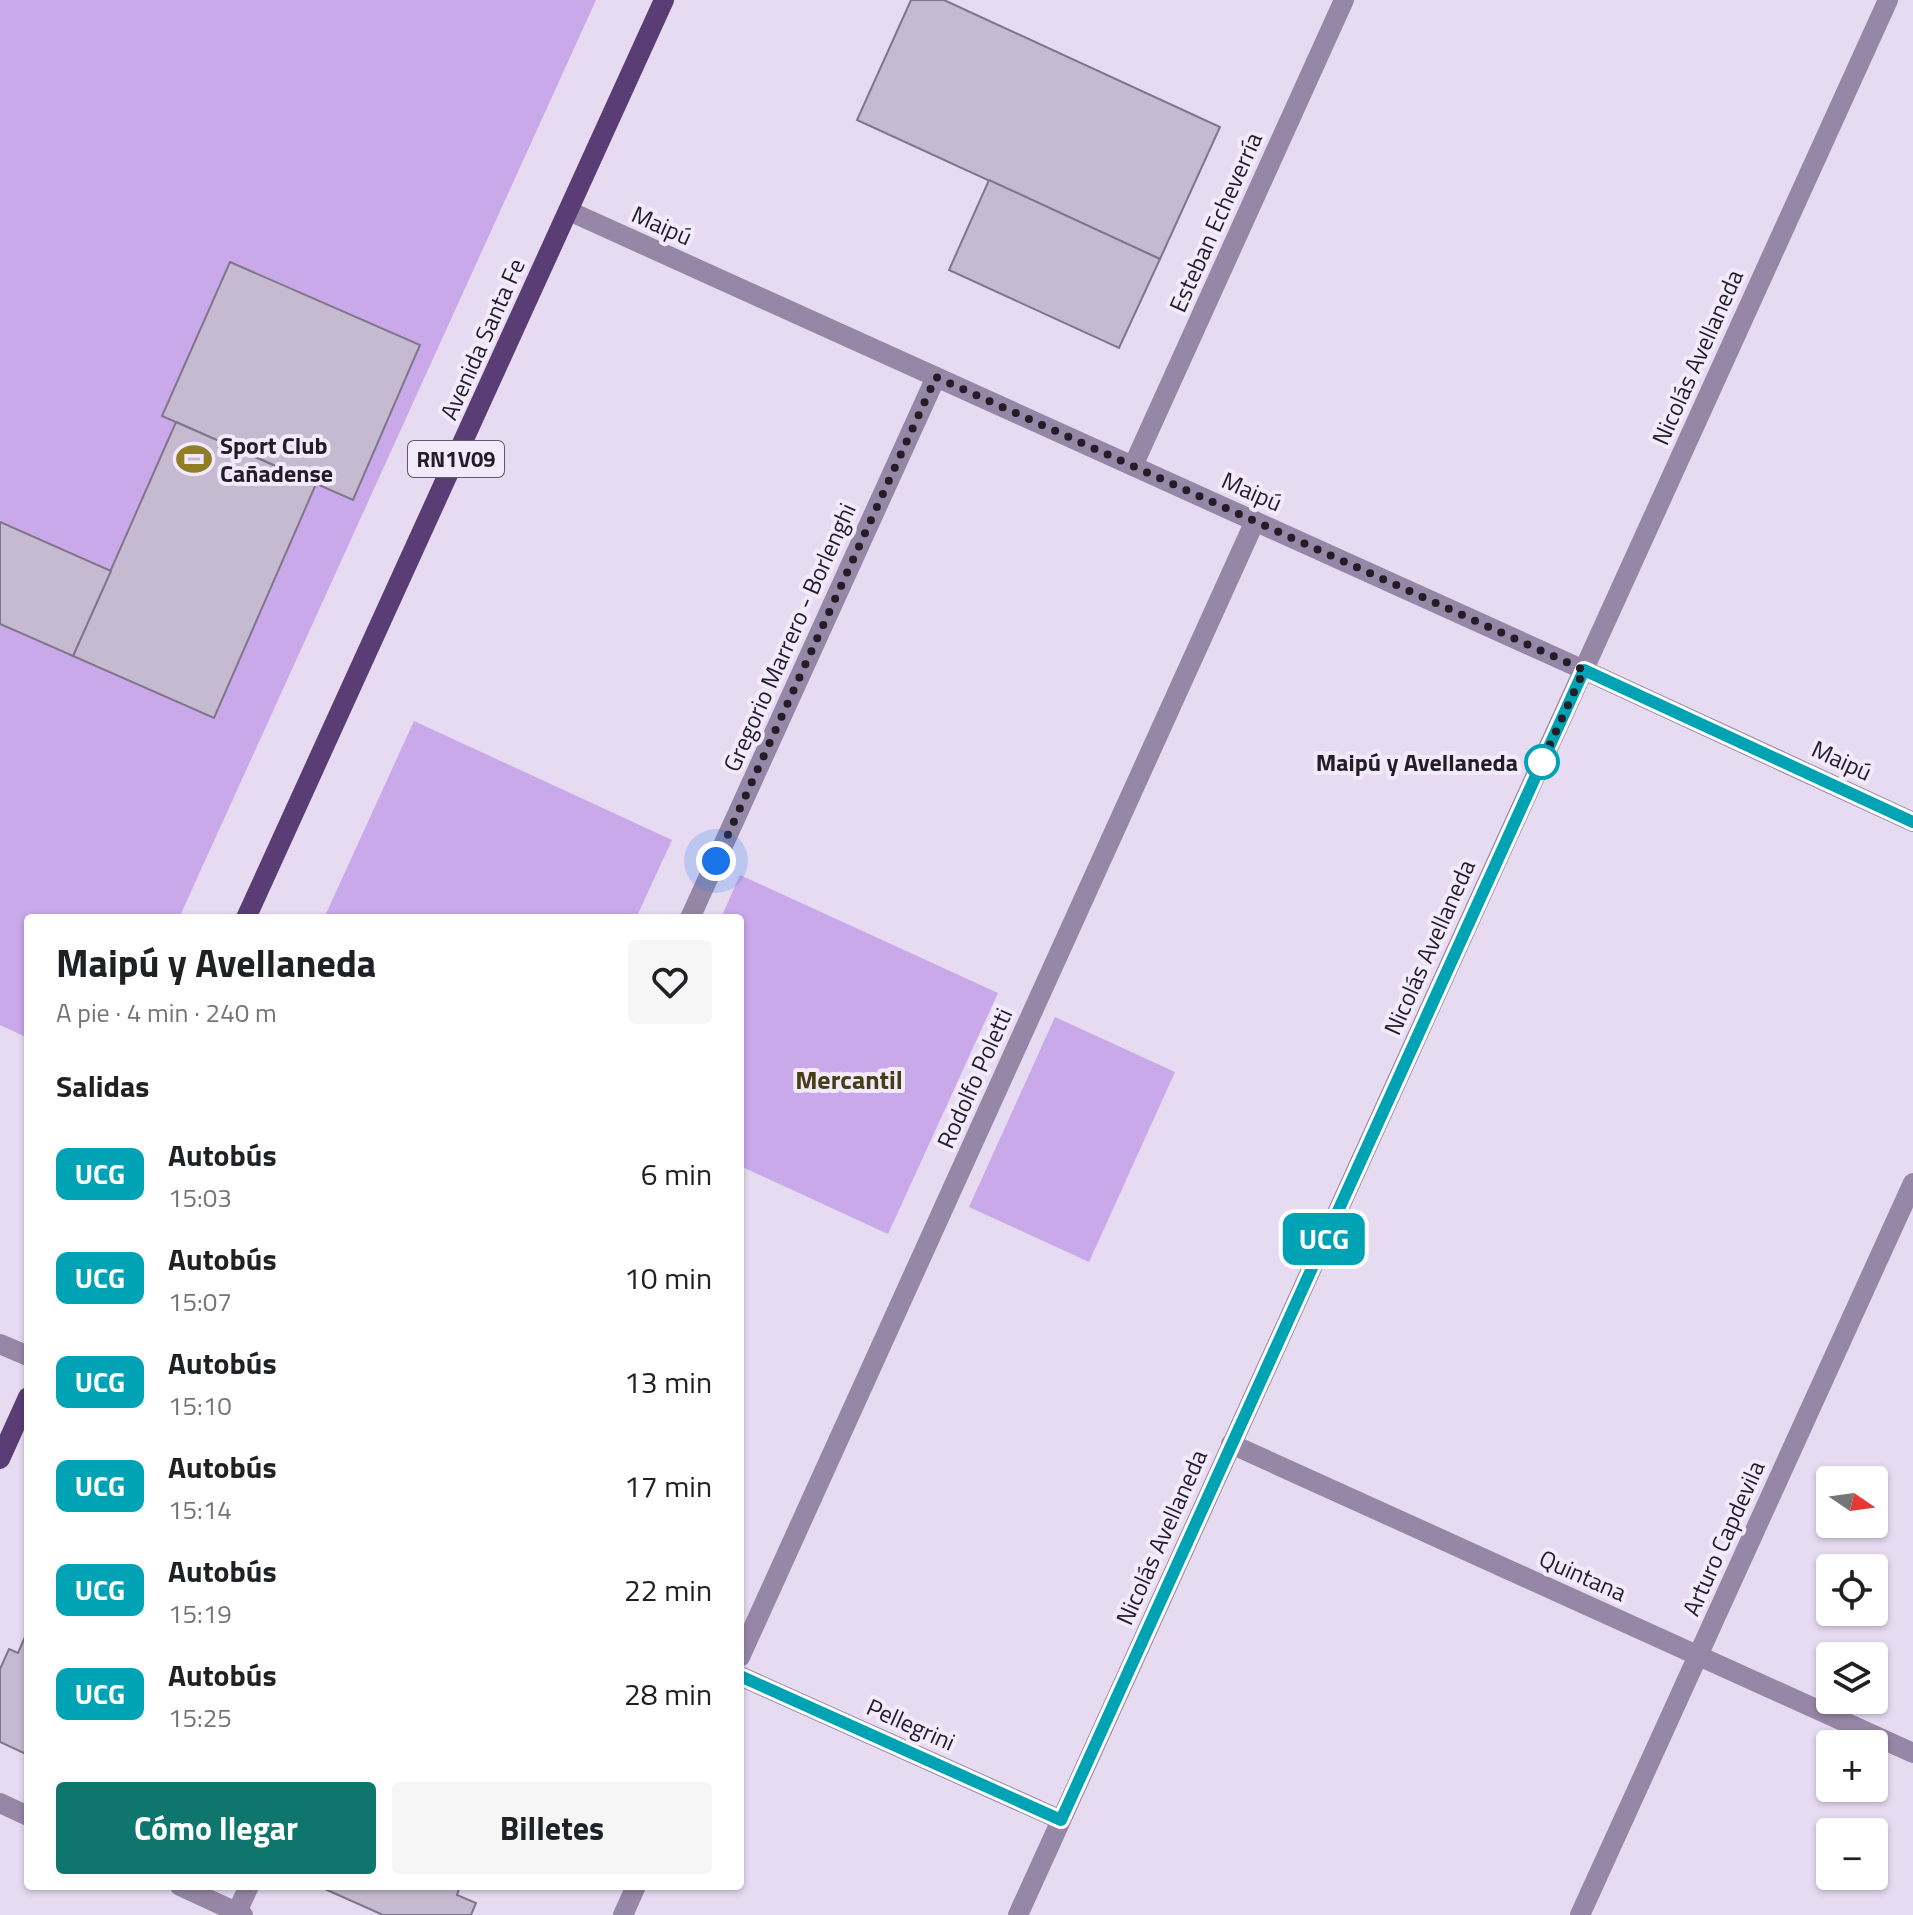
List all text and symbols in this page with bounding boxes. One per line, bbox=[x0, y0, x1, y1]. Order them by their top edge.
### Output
street label: Esteban Echeverría bbox=[1159, 126, 1271, 318]
street label: Maipú bbox=[626, 196, 698, 254]
street label: Avenida Santa Fe bbox=[430, 252, 534, 426]
street label: Nicolás Avellaneda bbox=[1642, 264, 1752, 450]
place label: Sport Club Cañadense bbox=[220, 427, 333, 491]
sports icon: Sport Club Cañadense bbox=[175, 440, 213, 478]
road number: RN1V09 bbox=[408, 441, 504, 477]
street label: Maipú bbox=[1216, 462, 1288, 520]
street label: Gregorio Marrero - Borlenghi bbox=[713, 497, 865, 777]
street label: Maipú bbox=[1806, 730, 1878, 790]
place label: Maipú y Avellaneda bbox=[1316, 744, 1518, 780]
marker: Maipú y Avellaneda bbox=[1525, 745, 1559, 779]
your location bbox=[696, 841, 736, 881]
street label: Nicolás Avellaneda bbox=[1374, 854, 1484, 1040]
text: Maipú y Avellaneda bbox=[56, 934, 376, 992]
button: heart bbox=[628, 940, 712, 1024]
text: A pie · 4 min · 240 m bbox=[56, 993, 277, 1032]
street label: Rodolfo Poletti bbox=[927, 1002, 1021, 1154]
district label: Mercantil bbox=[795, 1060, 903, 1099]
text: Salidas bbox=[56, 1063, 149, 1109]
text: Autobús bbox=[168, 1132, 277, 1178]
text: 6 min bbox=[641, 1151, 712, 1197]
text: UCG bbox=[75, 1152, 125, 1195]
text: 15:03 bbox=[168, 1178, 232, 1217]
line badge: UCG bbox=[1278, 1213, 1370, 1265]
text: UCG bbox=[1299, 1217, 1349, 1260]
text: Autobús bbox=[168, 1236, 277, 1282]
text: 10 min bbox=[624, 1255, 712, 1301]
text: UCG bbox=[75, 1256, 125, 1299]
text: 15:07 bbox=[168, 1282, 232, 1321]
text: Autobús bbox=[168, 1340, 277, 1386]
text: 13 min bbox=[624, 1359, 712, 1405]
text: UCG bbox=[75, 1360, 125, 1403]
text: 15:10 bbox=[168, 1386, 232, 1425]
text: Autobús bbox=[168, 1444, 277, 1490]
street label: Nicolás Avellaneda bbox=[1106, 1444, 1216, 1630]
street label: Arturo Capdevila bbox=[1673, 1455, 1773, 1621]
text: 17 min bbox=[624, 1463, 712, 1509]
text: UCG bbox=[75, 1464, 125, 1507]
north arrow bbox=[1816, 1466, 1888, 1538]
map controls bbox=[1816, 1466, 1888, 1890]
text: 15:14 bbox=[168, 1490, 232, 1529]
street label: Quintana bbox=[1534, 1540, 1632, 1610]
text: Autobús bbox=[168, 1548, 277, 1594]
button: locate bbox=[1816, 1554, 1888, 1626]
text: 22 min bbox=[624, 1567, 712, 1613]
text: UCG bbox=[75, 1568, 125, 1611]
text: 15:19 bbox=[168, 1594, 232, 1633]
button: layers bbox=[1816, 1642, 1888, 1714]
text: Autobús bbox=[168, 1652, 277, 1698]
text: 28 min bbox=[624, 1671, 712, 1717]
text: UCG bbox=[75, 1672, 125, 1715]
street label: Pellegrini bbox=[861, 1689, 961, 1759]
text: 15:25 bbox=[168, 1698, 232, 1737]
button: + bbox=[1816, 1730, 1888, 1802]
button: Cómo llegar bbox=[56, 1782, 376, 1874]
button: Billetes bbox=[392, 1782, 712, 1874]
button: − bbox=[1816, 1818, 1888, 1890]

